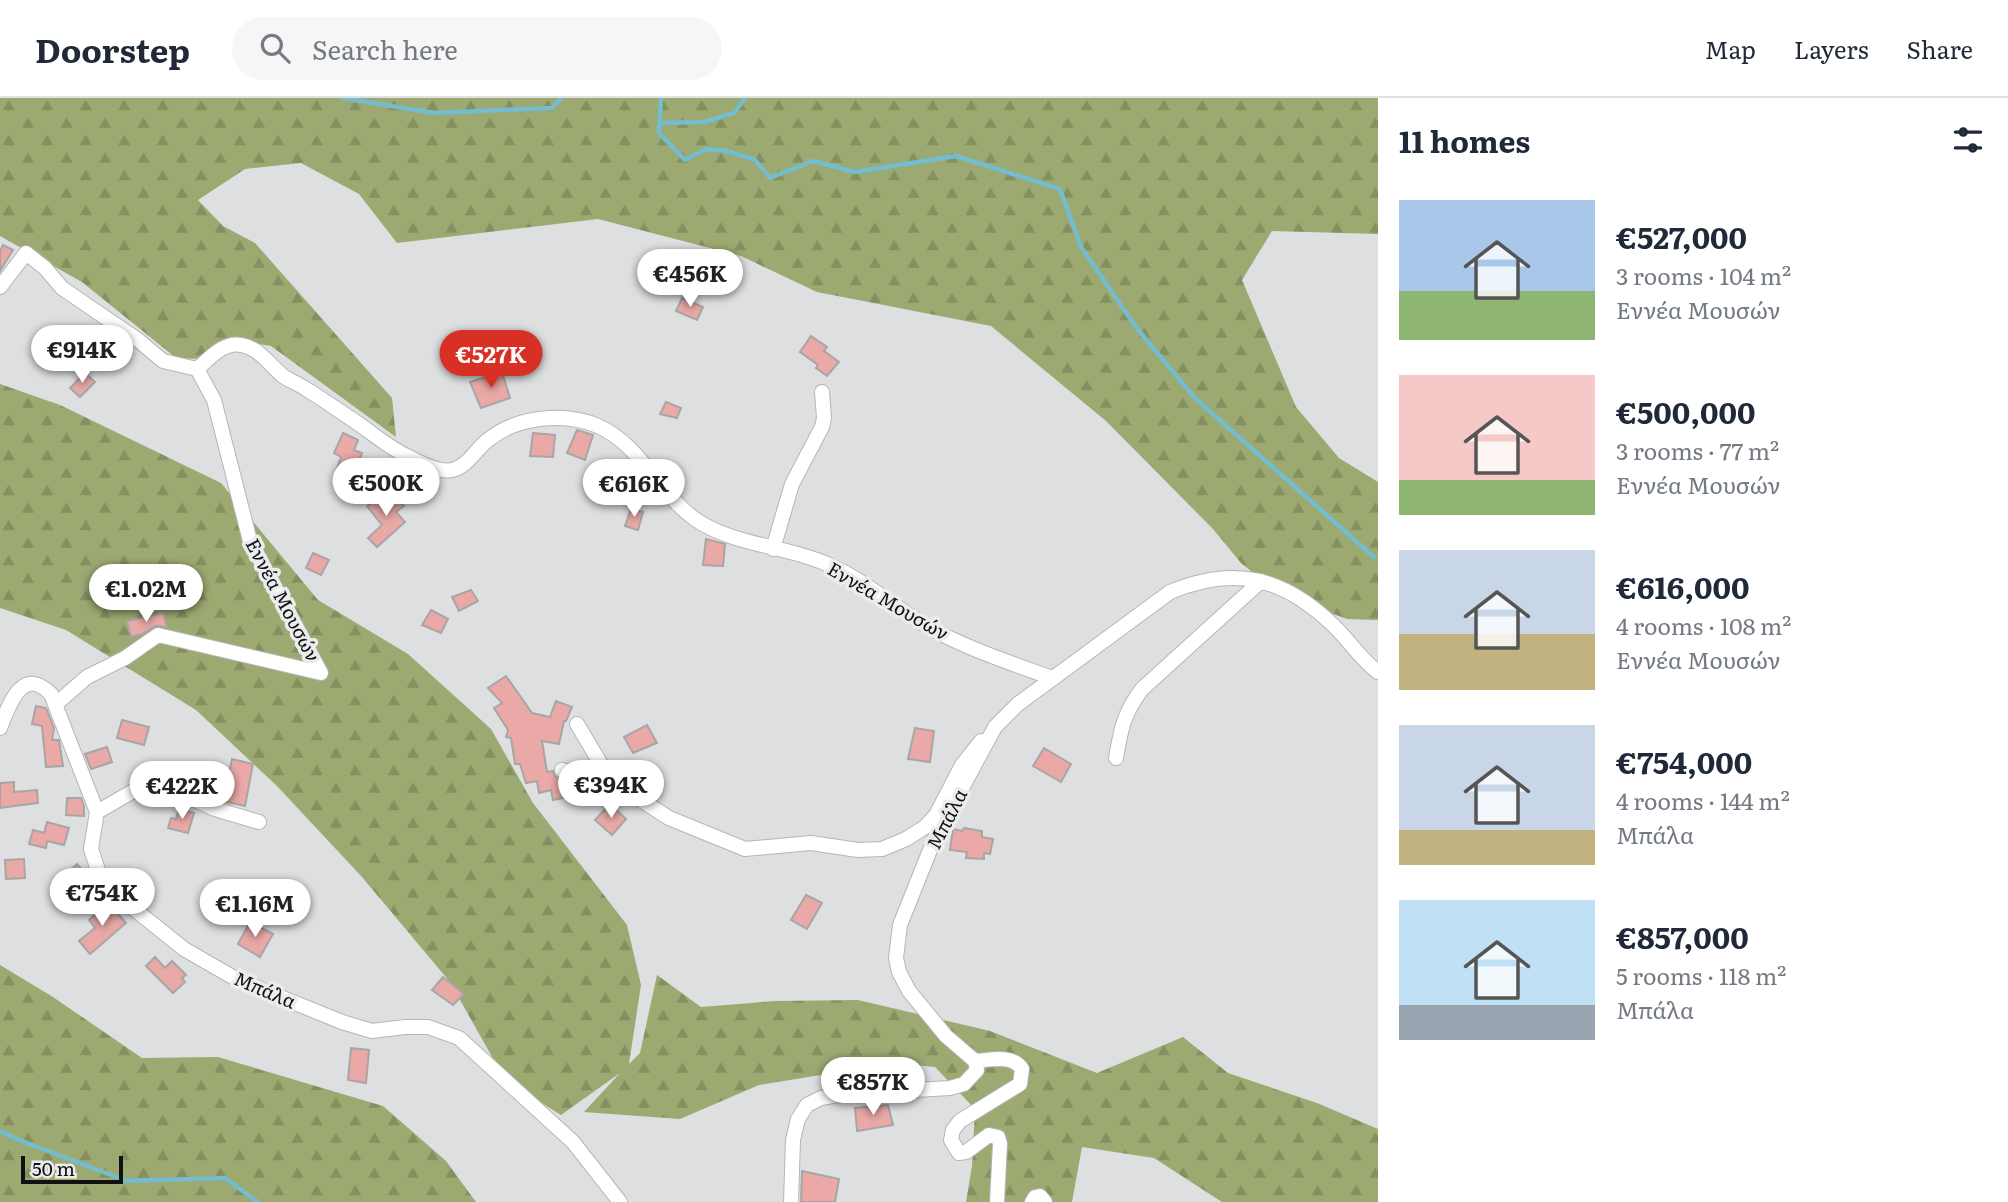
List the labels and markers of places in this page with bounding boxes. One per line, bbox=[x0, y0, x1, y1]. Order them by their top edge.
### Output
pin: €456K bbox=[641, 250, 739, 309]
pin: €914K bbox=[33, 326, 131, 385]
pin: €527K bbox=[442, 330, 540, 390]
pin: €500K bbox=[337, 458, 435, 518]
pin: €616K bbox=[585, 460, 683, 519]
pin: €1.02M bbox=[89, 564, 203, 624]
pin: €394K bbox=[562, 760, 660, 820]
pin: €422K bbox=[133, 762, 231, 821]
pin: €754K bbox=[53, 868, 151, 928]
pin: €1.16M bbox=[198, 880, 312, 939]
pin: €857K bbox=[824, 1058, 922, 1117]

